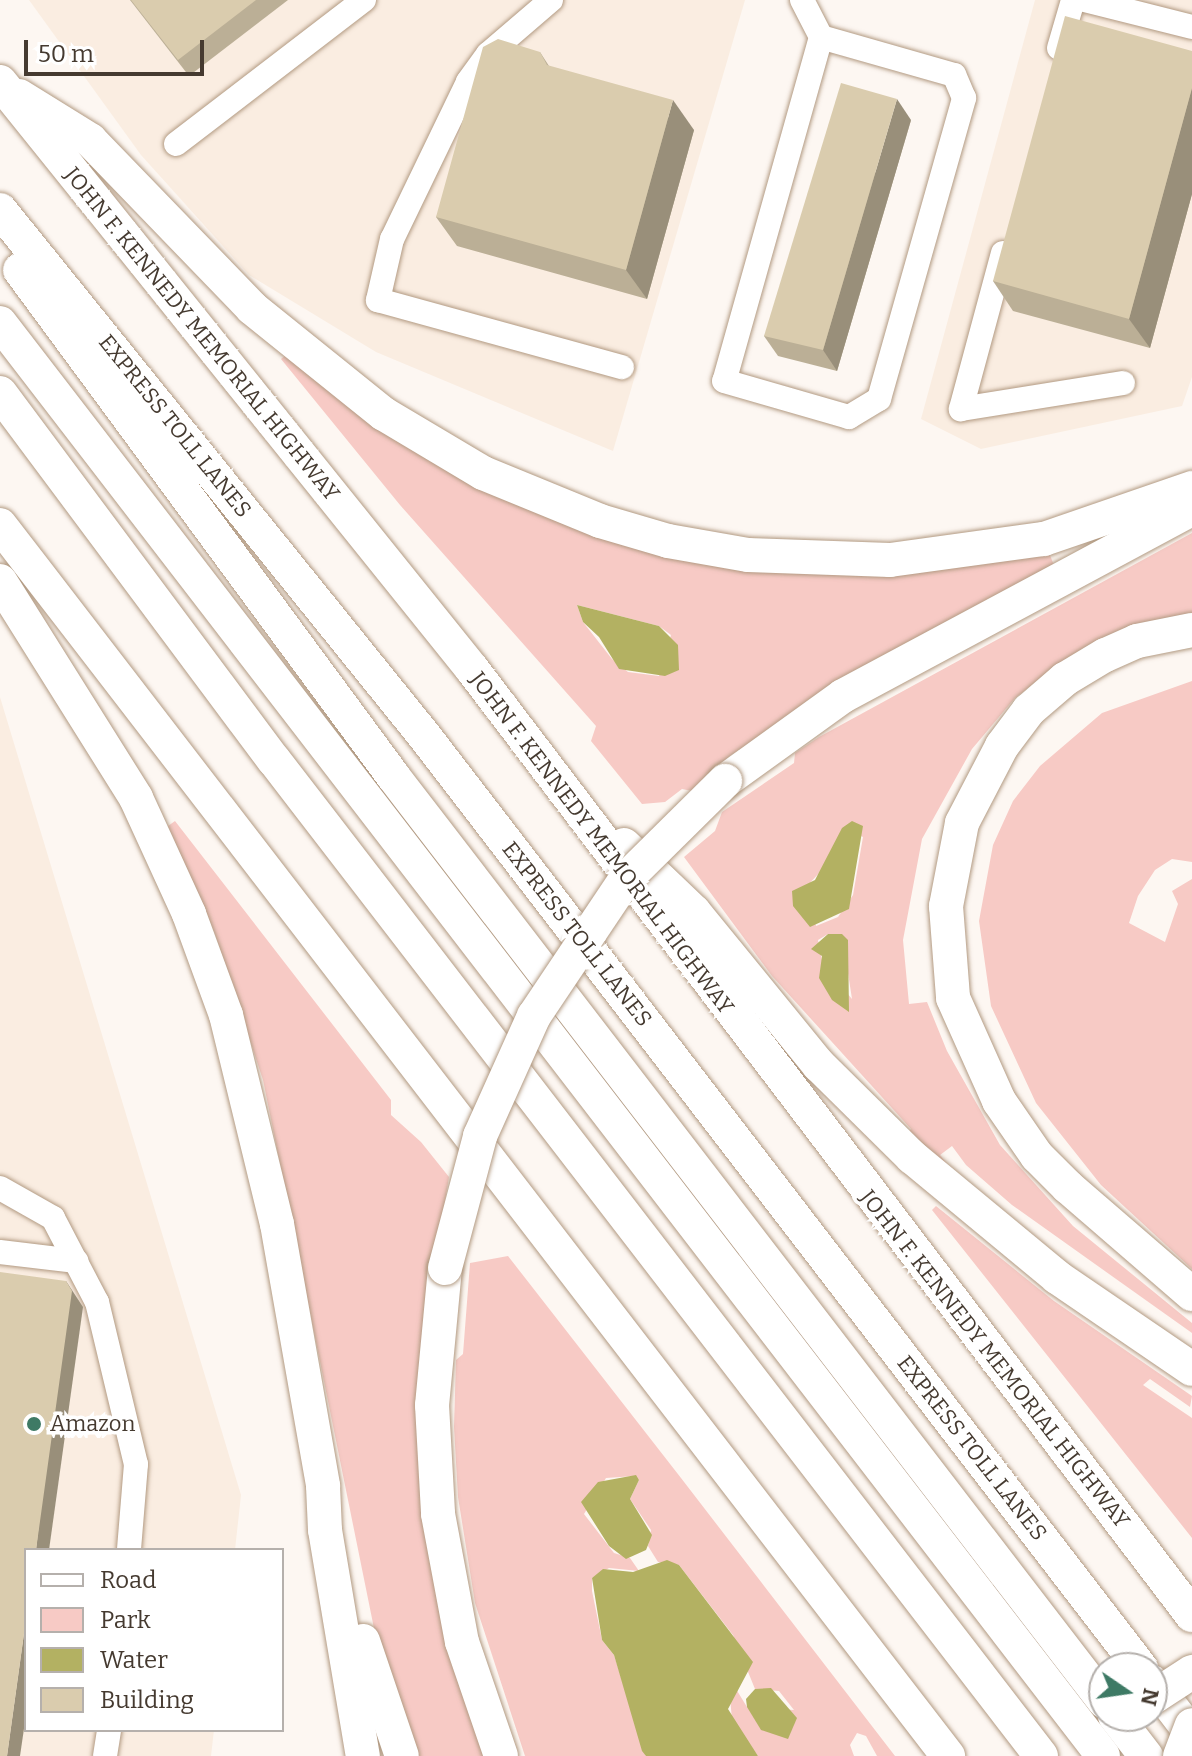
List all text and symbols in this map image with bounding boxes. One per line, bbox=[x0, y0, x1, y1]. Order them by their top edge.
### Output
scale bar bbox=[28, 24, 208, 74]
text: 50 m bbox=[38, 40, 94, 68]
street label: JOHN F. KENNEDY MEMORIAL HIGHWAY bbox=[59, 162, 345, 506]
street label: EXPRESS TOLL LANES bbox=[93, 329, 257, 523]
street label: JOHN F. KENNEDY MEMORIAL HIGHWAY bbox=[465, 667, 739, 1019]
street label: EXPRESS TOLL LANES bbox=[497, 836, 657, 1032]
street label: JOHN F. KENNEDY MEMORIAL HIGHWAY bbox=[855, 1185, 1135, 1533]
street label: EXPRESS TOLL LANES bbox=[892, 1350, 1052, 1546]
place label: Amazon bbox=[50, 1411, 135, 1437]
marker: Amazon bbox=[25, 1415, 43, 1433]
legend bbox=[24, 1548, 284, 1732]
text: Road bbox=[100, 1566, 156, 1594]
text: Park bbox=[100, 1606, 151, 1634]
text: Water bbox=[100, 1646, 168, 1674]
north arrow bbox=[1088, 1652, 1168, 1732]
text: Building bbox=[100, 1686, 194, 1714]
text: N bbox=[1135, 1686, 1165, 1708]

